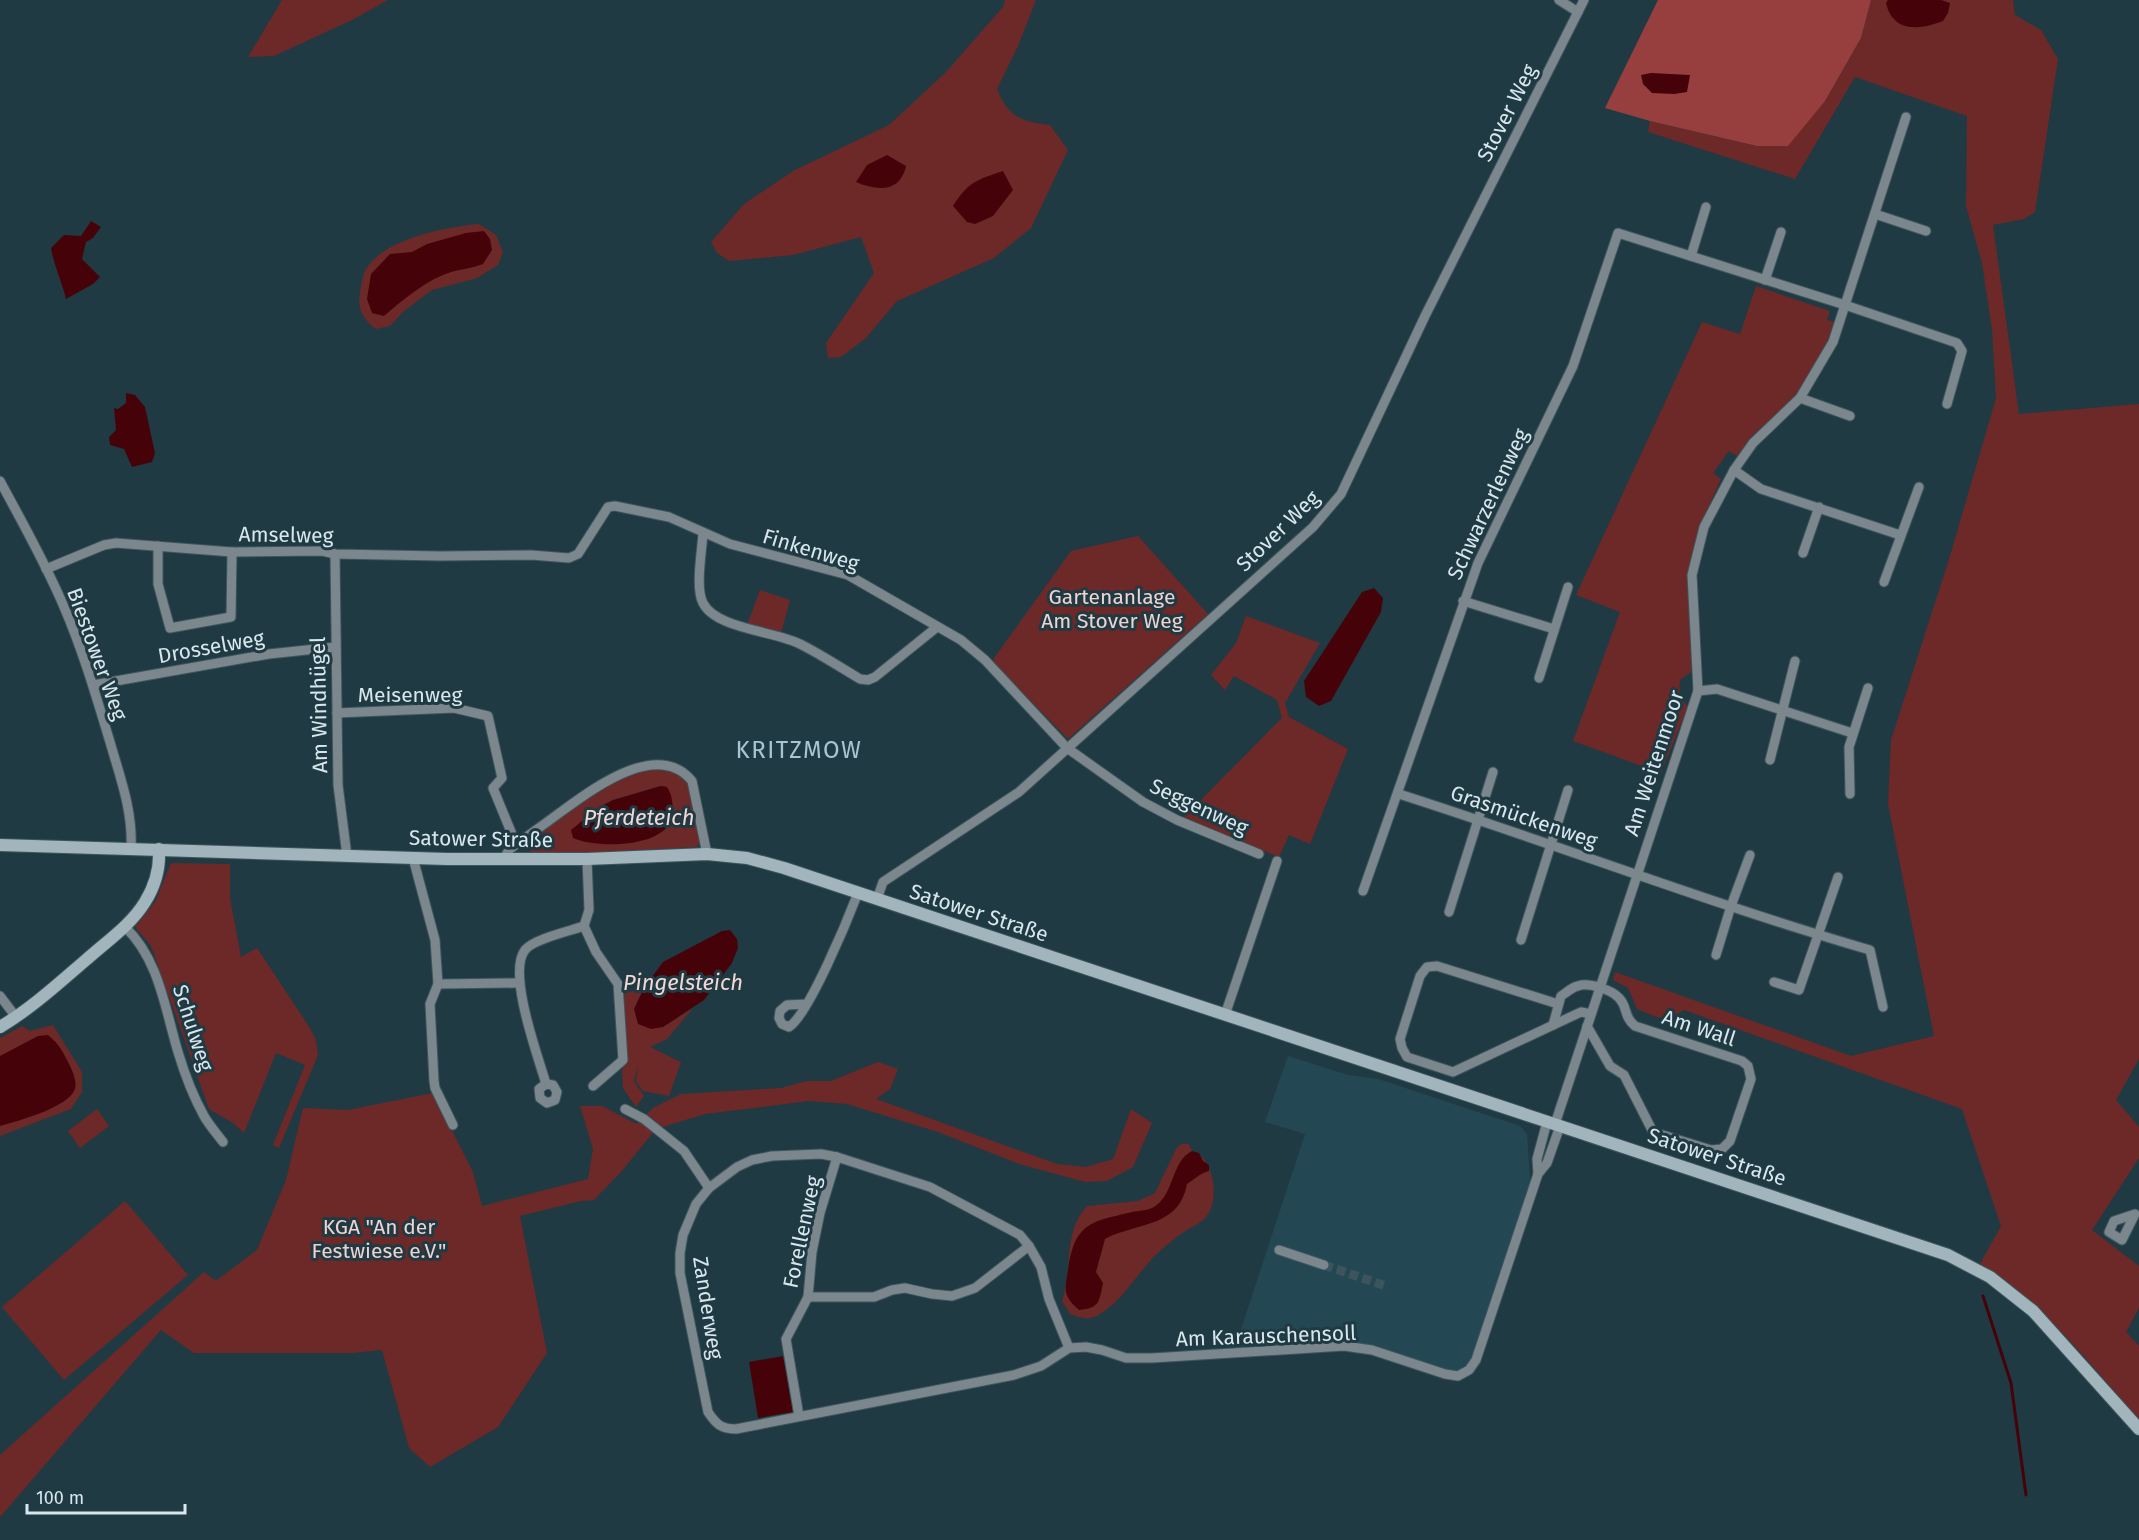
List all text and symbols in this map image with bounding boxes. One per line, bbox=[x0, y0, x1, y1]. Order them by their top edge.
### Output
street label: Stover Weg bbox=[1471, 60, 1543, 166]
street label: Schwarzerlenweg bbox=[1442, 424, 1534, 584]
street label: Stover Weg bbox=[1231, 485, 1325, 577]
street label: Amselweg bbox=[238, 521, 334, 549]
street label: Finkenweg bbox=[760, 523, 862, 577]
street label: Biestower Weg bbox=[61, 584, 133, 724]
park label: Gartenanlage Am Stover Weg bbox=[1041, 584, 1183, 634]
street label: Drosselweg bbox=[156, 625, 266, 669]
street label: Am Windhügel bbox=[305, 637, 333, 773]
street label: Meisenweg bbox=[358, 682, 462, 708]
street label: Am Weitenmoor bbox=[1618, 687, 1690, 839]
district label: KRITZMOW bbox=[736, 736, 862, 764]
street label: Seggenweg bbox=[1146, 773, 1252, 841]
street label: Grasmückenweg bbox=[1447, 780, 1601, 854]
water label: Pferdeteich bbox=[584, 804, 695, 831]
street label: Satower Straße bbox=[409, 825, 553, 853]
street label: Satower Straße bbox=[906, 878, 1052, 948]
water label: Pingelsteich bbox=[623, 969, 743, 996]
street label: Schulweg bbox=[167, 981, 219, 1075]
street label: Am Wall bbox=[1659, 1004, 1739, 1052]
street label: Satower Straße bbox=[1644, 1122, 1790, 1192]
street label: Forellenweg bbox=[777, 1173, 827, 1291]
park label: KGA "An der Festwiese e.V." bbox=[312, 1214, 446, 1264]
street label: Zanderweg bbox=[687, 1255, 729, 1361]
street label: Am Karauschensoll bbox=[1175, 1320, 1357, 1352]
scale bar bbox=[27, 1477, 184, 1515]
text: 100 m bbox=[36, 1487, 84, 1509]

